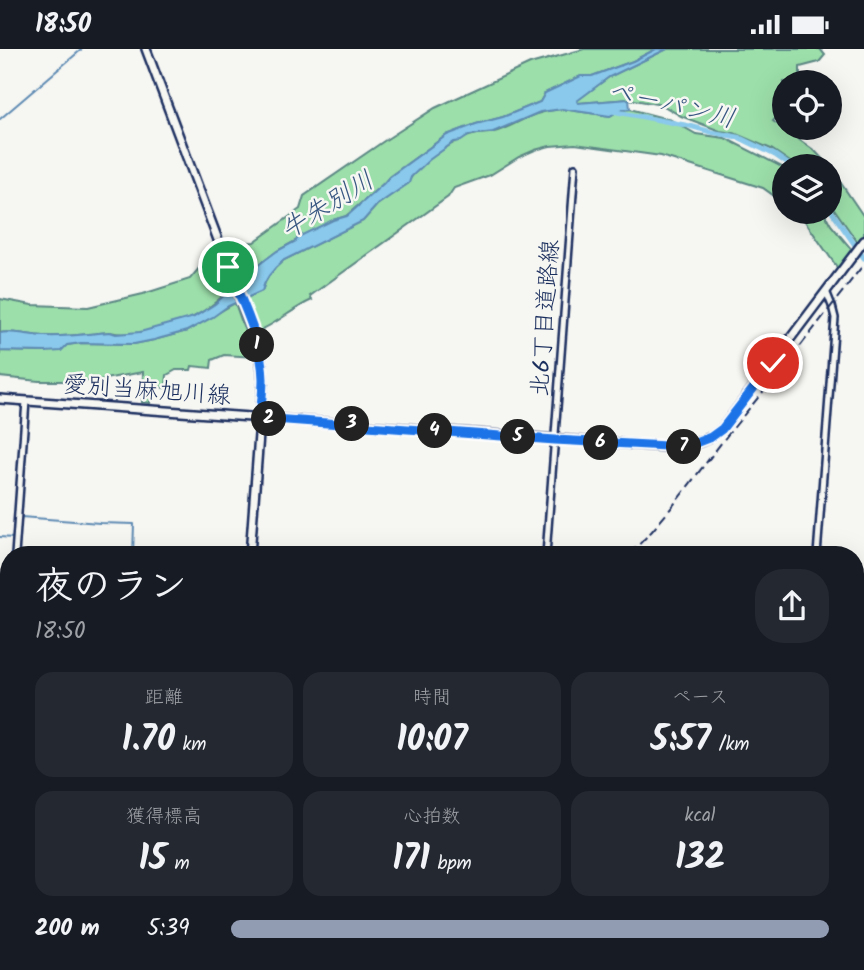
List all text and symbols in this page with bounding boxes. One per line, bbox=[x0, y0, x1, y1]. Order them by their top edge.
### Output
text: 18:50 bbox=[35, 4, 91, 46]
map controls bbox=[772, 70, 842, 224]
button: locate bbox=[772, 70, 842, 140]
water label: ペーパン川 bbox=[603, 71, 739, 141]
button: layers bbox=[772, 154, 842, 224]
water label: 牛朱別川 bbox=[273, 161, 383, 251]
pin bbox=[198, 237, 258, 297]
street label: 北6丁目道路線 bbox=[521, 238, 571, 398]
icon: arrive bbox=[209, 248, 247, 286]
pin: 1 bbox=[240, 327, 274, 363]
text: 1 bbox=[254, 329, 259, 359]
pin bbox=[743, 333, 803, 393]
icon: check bbox=[754, 344, 792, 382]
street label: 愛別当麻旭川線 bbox=[62, 366, 232, 416]
pin: 2 bbox=[252, 401, 286, 437]
text: 2 bbox=[263, 403, 274, 433]
pin: 3 bbox=[334, 407, 370, 441]
text: 3 bbox=[346, 408, 357, 438]
pin: 4 bbox=[418, 413, 452, 449]
text: 4 bbox=[429, 415, 440, 445]
pin: 5 bbox=[500, 419, 536, 455]
text: 5 bbox=[513, 421, 522, 451]
pin: 6 bbox=[584, 425, 618, 461]
text: 6 bbox=[595, 427, 606, 457]
pin: 7 bbox=[666, 429, 702, 465]
text: 7 bbox=[679, 431, 688, 461]
text: 夜のラン bbox=[35, 558, 187, 618]
button: share bbox=[755, 569, 829, 643]
text: 18:50 bbox=[35, 614, 86, 650]
text: 距離 bbox=[145, 683, 183, 713]
text: 時間 bbox=[413, 683, 451, 713]
text: ペース bbox=[672, 683, 728, 713]
text: 1.70 bbox=[122, 713, 175, 769]
text: 10:07 bbox=[396, 713, 468, 769]
text: 5:57 bbox=[651, 713, 711, 769]
text: km bbox=[175, 730, 207, 760]
text: /km bbox=[711, 730, 749, 760]
text: kcal bbox=[685, 801, 715, 831]
text: 獲得標高 bbox=[126, 802, 202, 832]
text: 心拍数 bbox=[403, 802, 461, 832]
text: 132 bbox=[675, 831, 725, 887]
text: 15 bbox=[138, 832, 167, 888]
text: 171 bbox=[392, 832, 430, 888]
text: m bbox=[167, 849, 190, 879]
text: bpm bbox=[430, 849, 472, 879]
text: 200 m bbox=[35, 911, 100, 947]
text: 5:39 bbox=[147, 911, 189, 947]

